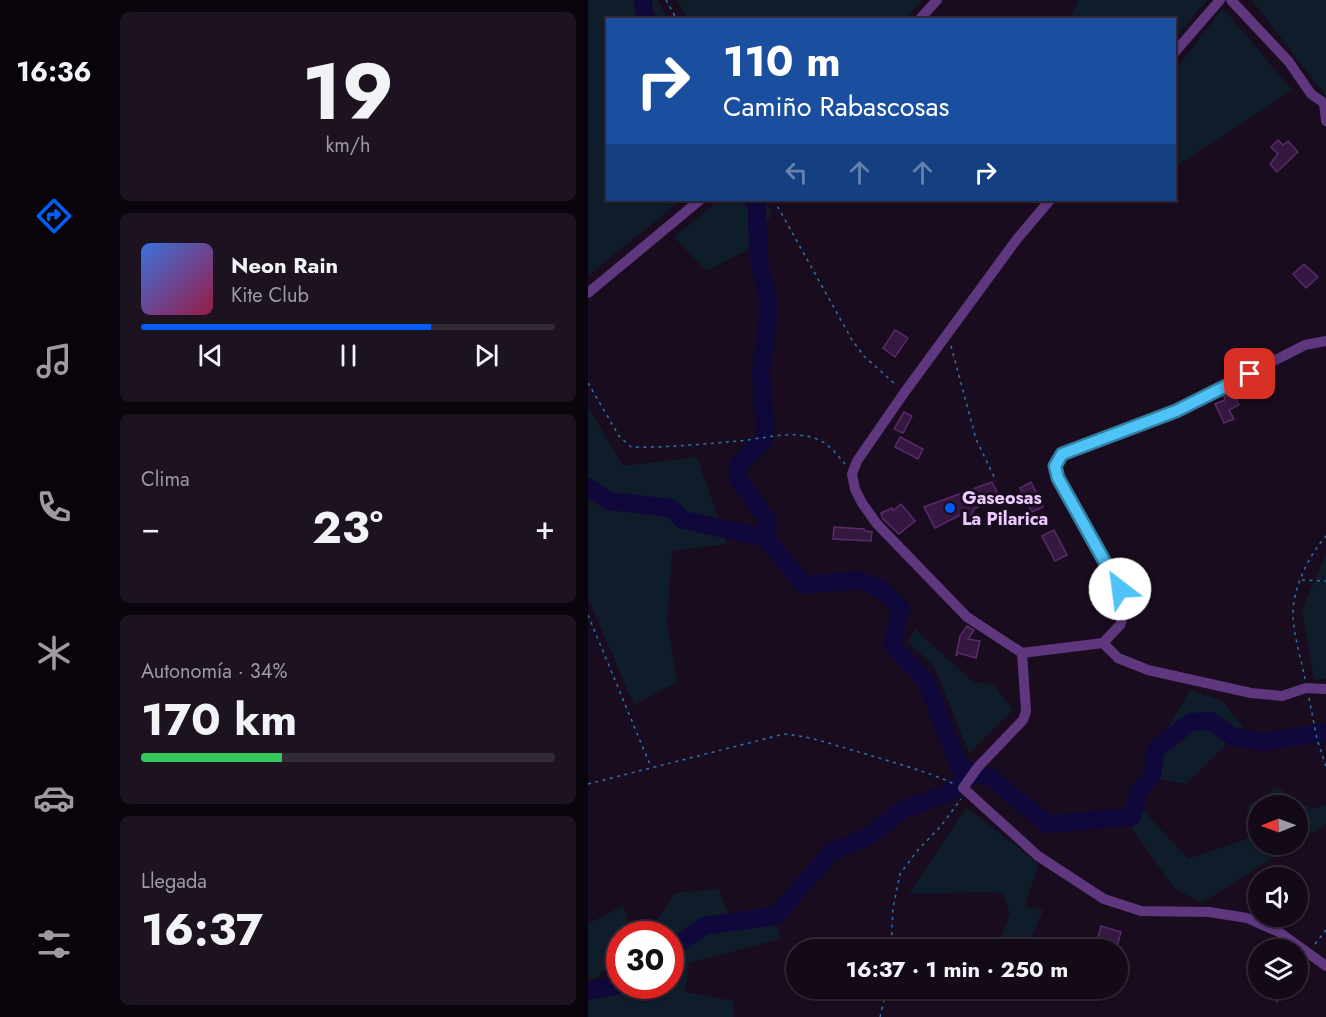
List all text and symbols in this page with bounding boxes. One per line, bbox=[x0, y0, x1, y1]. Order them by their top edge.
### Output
text: 110 m bbox=[723, 31, 841, 92]
text: 19 bbox=[302, 36, 394, 148]
icon: right bbox=[624, 42, 702, 120]
text: 16:36 bbox=[16, 52, 92, 91]
text: Camiño Rabascosas bbox=[723, 87, 949, 126]
text: km/h bbox=[325, 131, 371, 160]
icon: left bbox=[780, 156, 813, 189]
icon: ahead bbox=[843, 156, 876, 189]
icon: ahead bbox=[906, 156, 939, 189]
icon: right bbox=[969, 156, 1002, 189]
icon: directions bbox=[33, 195, 75, 237]
text: Neon Rain bbox=[231, 249, 338, 281]
text: Kite Club bbox=[231, 281, 309, 310]
icon: previous bbox=[194, 339, 227, 372]
icon: pause bbox=[332, 339, 365, 372]
icon: next bbox=[470, 339, 503, 372]
icon: music bbox=[33, 340, 75, 382]
pin bbox=[1224, 348, 1275, 399]
icon: arrive bbox=[1233, 357, 1266, 390]
text: Clima bbox=[141, 465, 190, 494]
place label: Gaseosas La Pilarica bbox=[962, 485, 1048, 532]
icon: phone bbox=[33, 486, 75, 528]
text: 23° bbox=[312, 495, 383, 560]
marker: Gaseosas La Pilarica bbox=[943, 501, 957, 515]
text: − bbox=[141, 504, 160, 551]
text: + bbox=[535, 504, 555, 551]
position arrow bbox=[1088, 557, 1152, 621]
icon: climate bbox=[33, 632, 75, 674]
text: Autonomía · 34% bbox=[141, 657, 287, 686]
text: 170 km bbox=[141, 687, 297, 752]
icon: car bbox=[33, 777, 75, 819]
north arrow bbox=[1248, 795, 1308, 855]
map controls bbox=[1248, 795, 1308, 999]
text: Llegada bbox=[141, 867, 207, 896]
button: sound bbox=[1248, 867, 1308, 927]
text: 16:37 bbox=[141, 897, 263, 962]
speed limit sign: 30 bbox=[606, 921, 684, 999]
icon: filters bbox=[33, 923, 75, 965]
button: layers bbox=[1248, 939, 1308, 999]
text: 16:37 · 1 min · 250 m bbox=[846, 953, 1068, 985]

